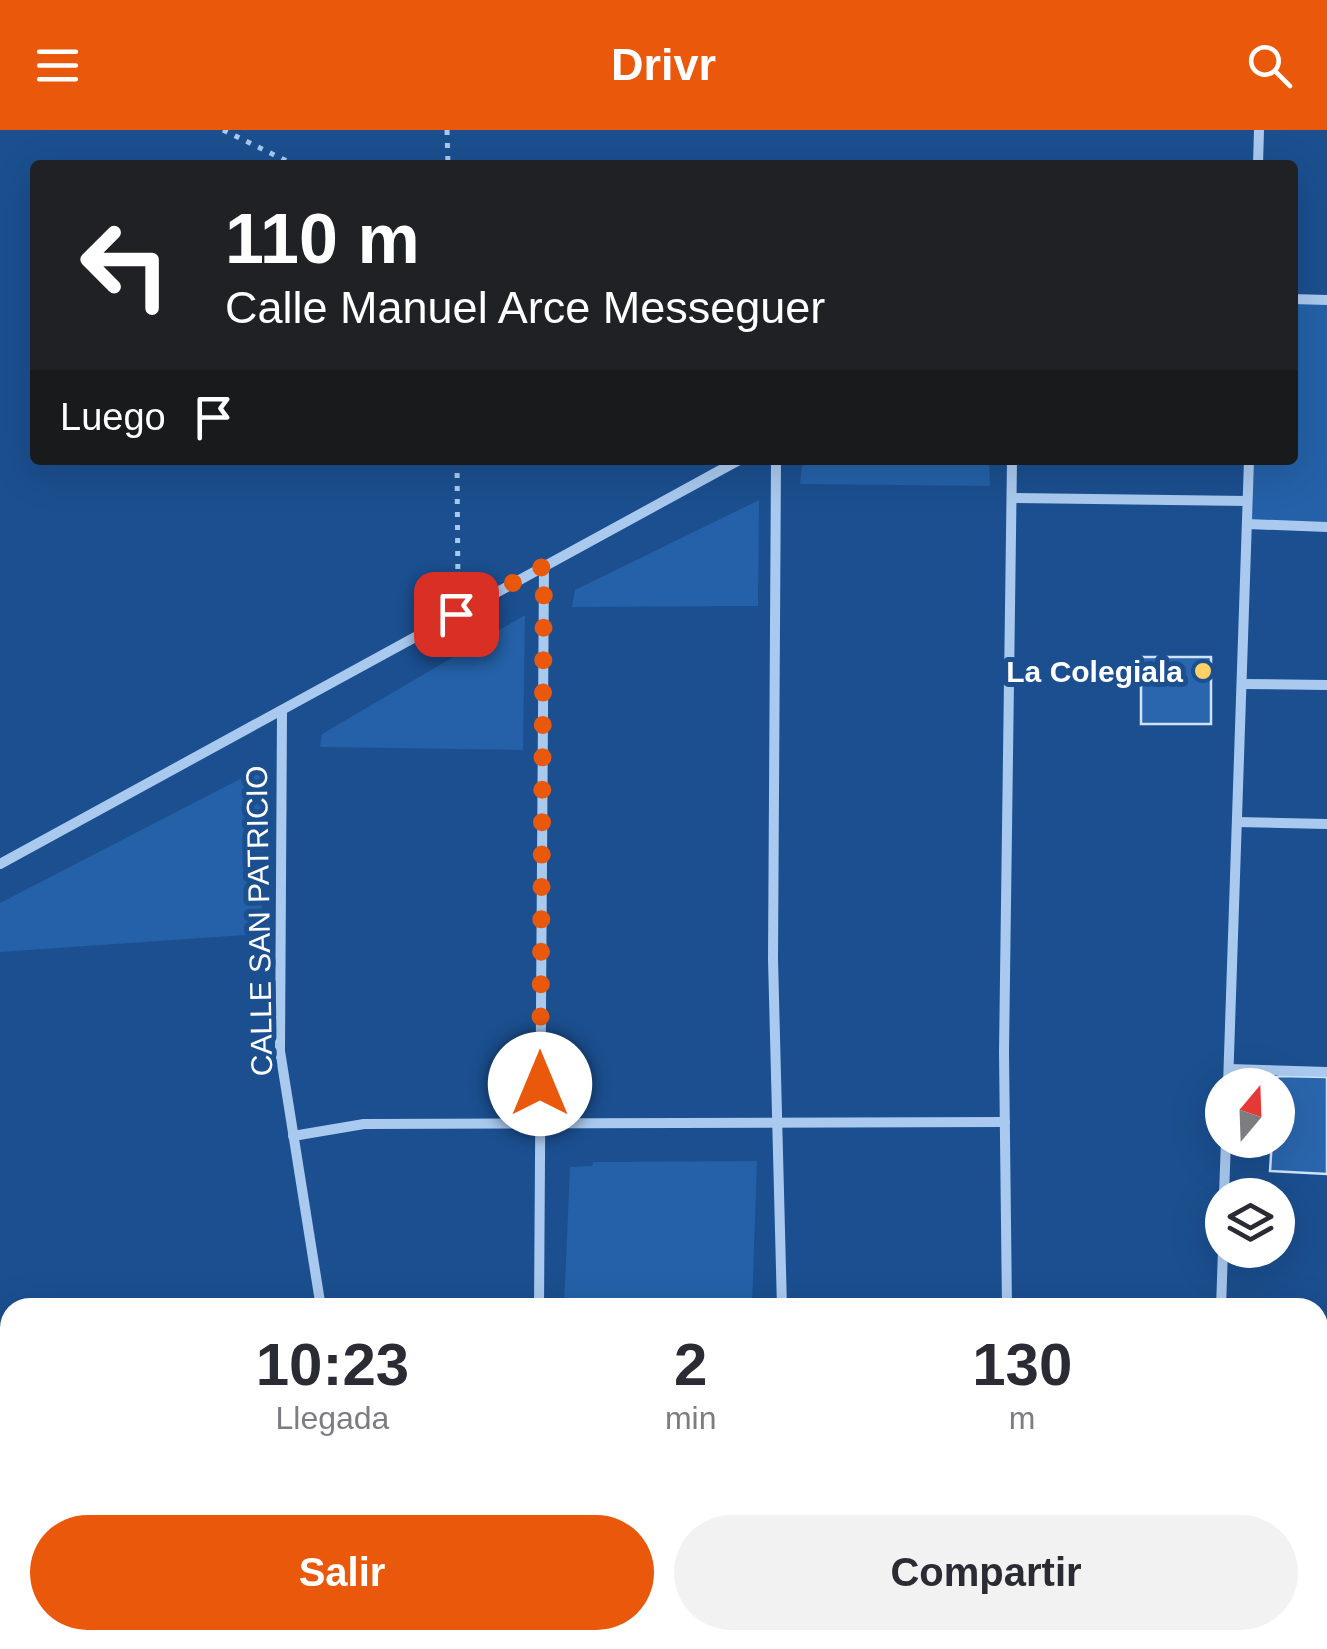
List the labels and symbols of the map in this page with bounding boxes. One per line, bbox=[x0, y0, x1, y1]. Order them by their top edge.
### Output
pin bbox=[414, 572, 499, 657]
place label: La Colegiala bbox=[1006, 655, 1183, 688]
marker: La Colegiala bbox=[1192, 660, 1214, 682]
street label: CALLE SAN PATRICIO bbox=[240, 765, 278, 1077]
position arrow bbox=[488, 1032, 592, 1136]
north arrow bbox=[1205, 1068, 1295, 1158]

